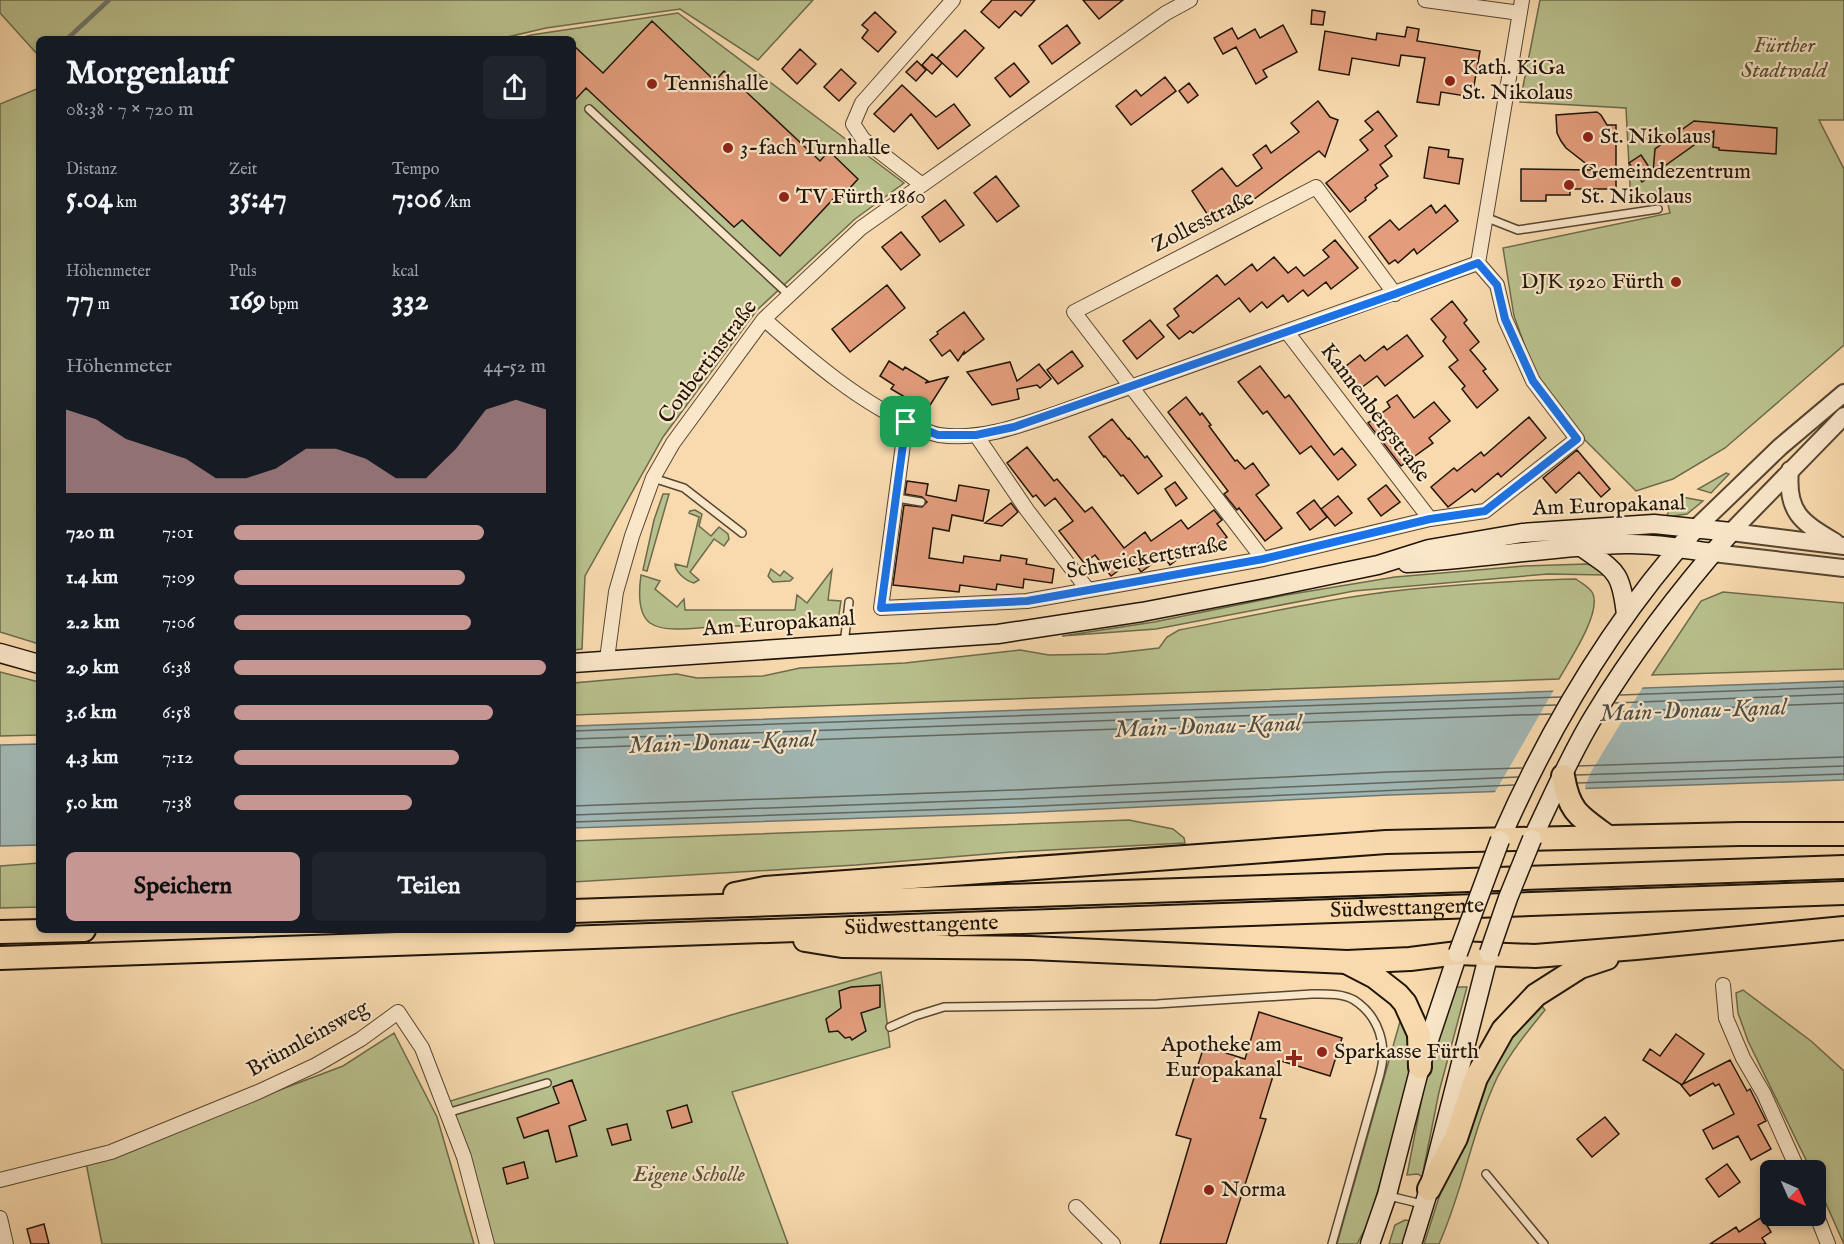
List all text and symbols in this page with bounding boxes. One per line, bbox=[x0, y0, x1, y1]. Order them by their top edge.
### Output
park label: Fürther Stadtwald bbox=[1741, 32, 1829, 85]
text: Morgenlauf bbox=[66, 53, 230, 95]
place label: Kath. KiGa St. Nikolaus bbox=[1462, 54, 1573, 107]
button: share bbox=[483, 56, 546, 119]
place label: Tennishalle bbox=[664, 70, 769, 98]
marker: Kath. KiGa St. Nikolaus bbox=[1443, 74, 1457, 88]
marker: Tennishalle bbox=[645, 77, 659, 91]
text: 08:38 · 7 × 720 m bbox=[66, 97, 193, 122]
place label: St. Nikolaus bbox=[1600, 123, 1711, 151]
marker: St. Nikolaus bbox=[1581, 130, 1595, 144]
place label: 3-fach Turnhalle bbox=[740, 134, 890, 162]
marker: 3-fach Turnhalle bbox=[721, 141, 735, 155]
place label: Gemeindezentrum St. Nikolaus bbox=[1581, 158, 1751, 211]
text: Distanz bbox=[66, 160, 117, 180]
text: Zeit bbox=[229, 160, 257, 180]
text: Tempo bbox=[392, 160, 439, 180]
marker: Gemeindezentrum St. Nikolaus bbox=[1562, 178, 1576, 192]
text: 5.04 bbox=[66, 180, 113, 218]
text: 35:47 bbox=[229, 180, 287, 218]
text: 7:06 bbox=[392, 180, 441, 218]
place label: TV Fürth 1860 bbox=[796, 183, 926, 211]
street label: Zollesstraße bbox=[1147, 184, 1259, 260]
marker: TV Fürth 1860 bbox=[777, 190, 791, 204]
text: km bbox=[113, 193, 137, 213]
text: /km bbox=[441, 193, 471, 213]
text: Höhenmeter bbox=[66, 262, 151, 282]
text: Puls bbox=[229, 262, 257, 282]
text: kcal bbox=[392, 262, 419, 282]
place label: DJK 1920 Fürth bbox=[1521, 268, 1664, 296]
marker: DJK 1920 Fürth bbox=[1669, 275, 1683, 289]
text: 77 bbox=[66, 282, 94, 320]
text: 169 bbox=[229, 282, 266, 320]
text: 332 bbox=[392, 282, 429, 320]
street label: Coubertinstraße bbox=[652, 294, 764, 430]
text: m bbox=[94, 295, 110, 315]
text: bpm bbox=[266, 295, 299, 315]
street label: Kannenbergstraße bbox=[1314, 338, 1436, 488]
text: Höhenmeter bbox=[66, 354, 172, 379]
text: 44–52 m bbox=[483, 354, 546, 379]
pin bbox=[880, 396, 931, 447]
icon: arrive bbox=[889, 405, 922, 438]
street label: Am Europakanal bbox=[1531, 489, 1686, 523]
text: 720 m bbox=[66, 520, 114, 545]
text: 7:01 bbox=[162, 520, 194, 545]
street label: Schweickertstraße bbox=[1064, 530, 1230, 586]
text: 1.4 km bbox=[66, 565, 118, 590]
text: 7:09 bbox=[162, 565, 195, 590]
street label: Am Europakanal bbox=[701, 605, 856, 643]
text: 2.2 km bbox=[66, 610, 120, 635]
text: 7:06 bbox=[162, 610, 195, 635]
text: 2.9 km bbox=[66, 655, 119, 680]
text: 6:38 bbox=[162, 655, 191, 680]
water label: Main-Donau-Kanal bbox=[1599, 692, 1789, 730]
text: 3.6 km bbox=[66, 700, 117, 725]
text: 6:58 bbox=[162, 700, 191, 725]
water label: Main-Donau-Kanal bbox=[1114, 708, 1304, 746]
water label: Main-Donau-Kanal bbox=[628, 724, 818, 762]
text: 4.3 km bbox=[66, 745, 119, 770]
text: 7:12 bbox=[162, 745, 193, 770]
text: 5.0 km bbox=[66, 790, 118, 815]
text: 7:38 bbox=[162, 790, 192, 815]
button: Speichern bbox=[66, 852, 300, 921]
button: Teilen bbox=[312, 852, 546, 921]
street label: Südwesttangente bbox=[1330, 892, 1485, 925]
street label: Südwesttangente bbox=[844, 909, 999, 942]
street label: Brünnleinsweg bbox=[242, 993, 375, 1084]
place label: Apotheke am Europakanal bbox=[1160, 1031, 1282, 1084]
place label: Sparkasse Fürth bbox=[1334, 1038, 1479, 1066]
marker: Sparkasse Fürth bbox=[1315, 1045, 1329, 1059]
marker: Apotheke am Europakanal bbox=[1287, 1051, 1301, 1065]
north arrow bbox=[1760, 1160, 1826, 1226]
map controls bbox=[1760, 1160, 1826, 1226]
park label: Eigene Scholle bbox=[632, 1161, 746, 1189]
place label: Norma bbox=[1221, 1176, 1286, 1204]
marker: Norma bbox=[1202, 1183, 1216, 1197]

